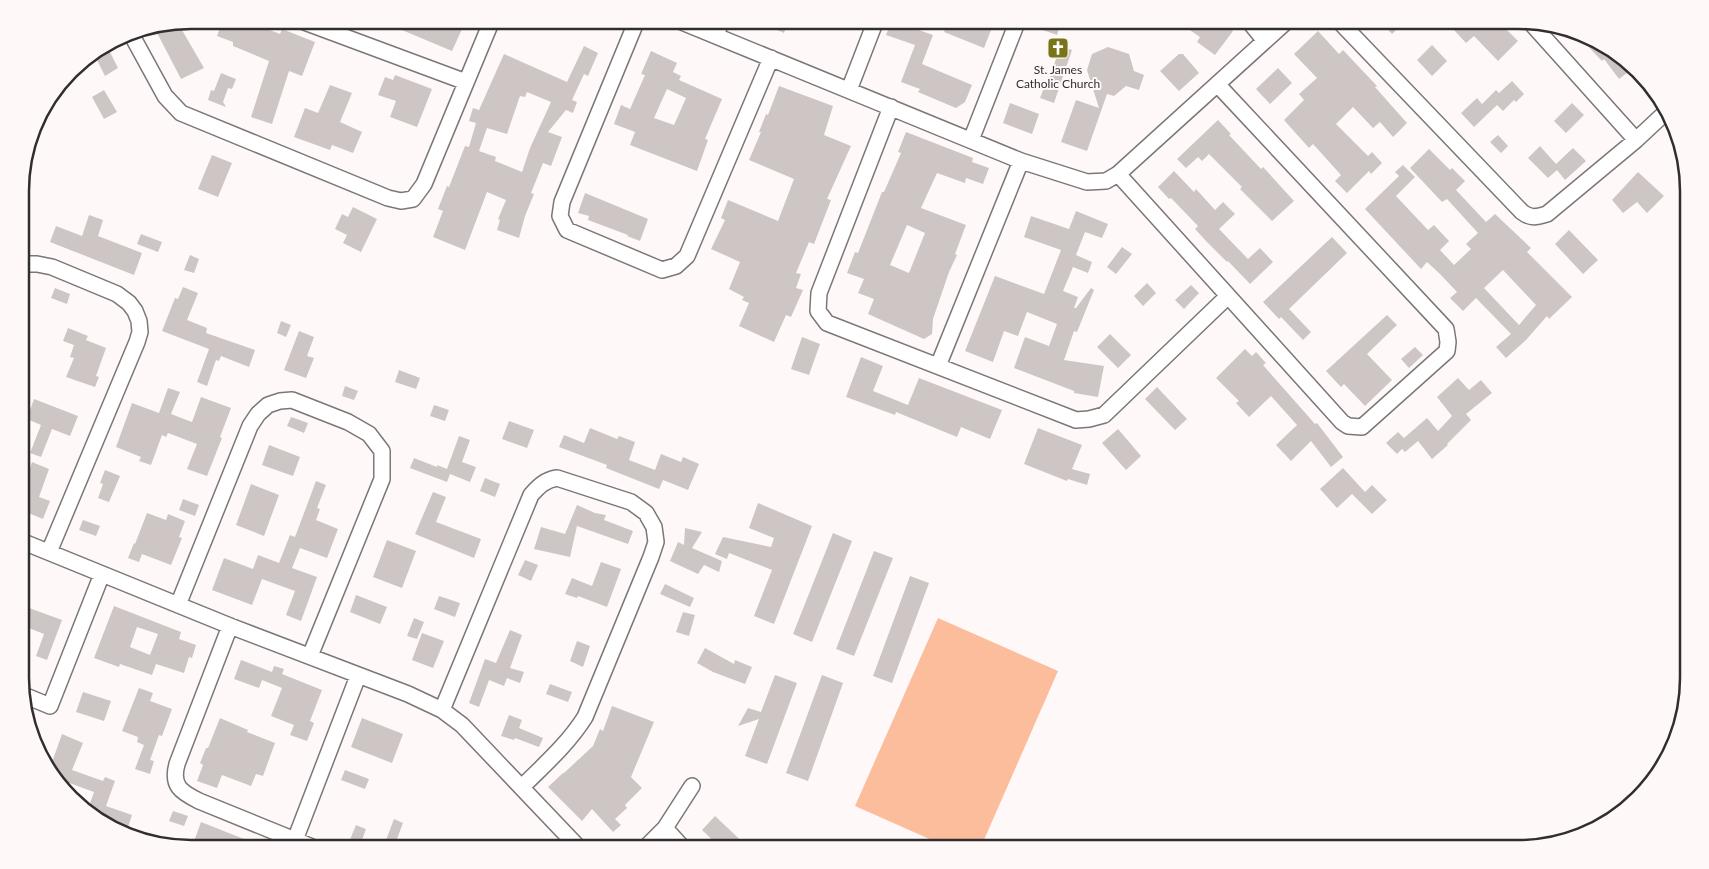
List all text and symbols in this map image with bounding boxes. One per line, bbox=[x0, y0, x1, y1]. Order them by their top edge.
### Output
church icon: St. James Catholic Church bbox=[1046, 36, 1070, 60]
place label: St. James Catholic Church bbox=[1016, 62, 1100, 91]

